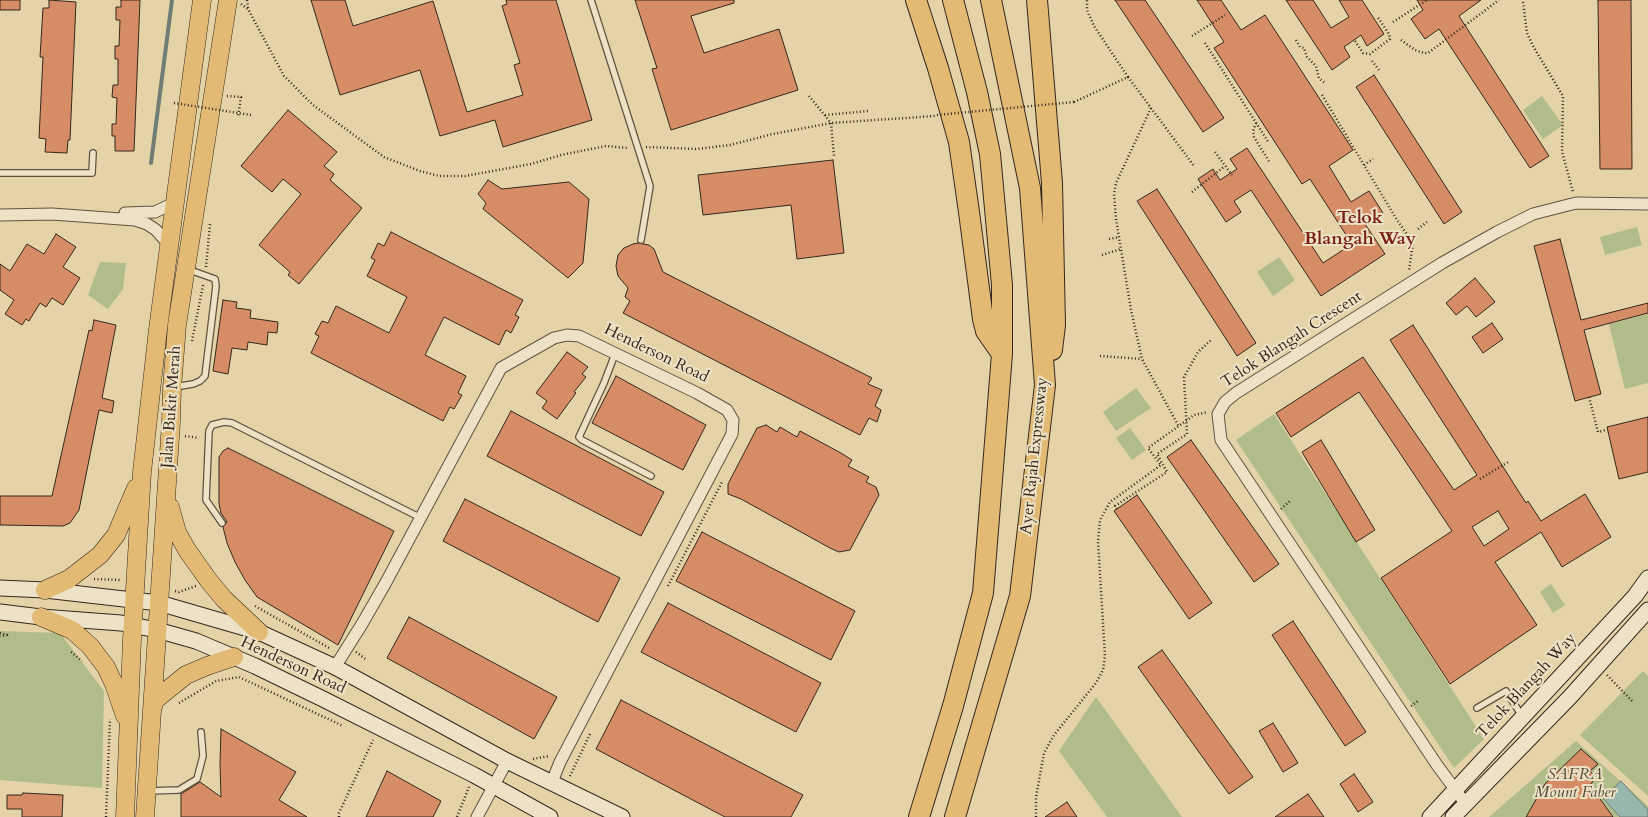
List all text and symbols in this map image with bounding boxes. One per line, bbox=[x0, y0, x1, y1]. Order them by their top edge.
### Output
district label: Telok Blangah Way bbox=[1304, 208, 1416, 250]
street label: Telok Blangah Crescent bbox=[1218, 287, 1366, 393]
street label: Henderson Road bbox=[601, 320, 711, 388]
street label: Jalan Bukit Merah bbox=[158, 345, 186, 469]
street label: Ayer Rajah Expressway bbox=[1017, 376, 1053, 536]
street label: Telok Blangah Way bbox=[1473, 629, 1581, 743]
street label: Henderson Road bbox=[237, 633, 349, 699]
park label: SAFRA Mount Faber bbox=[1534, 765, 1616, 803]

